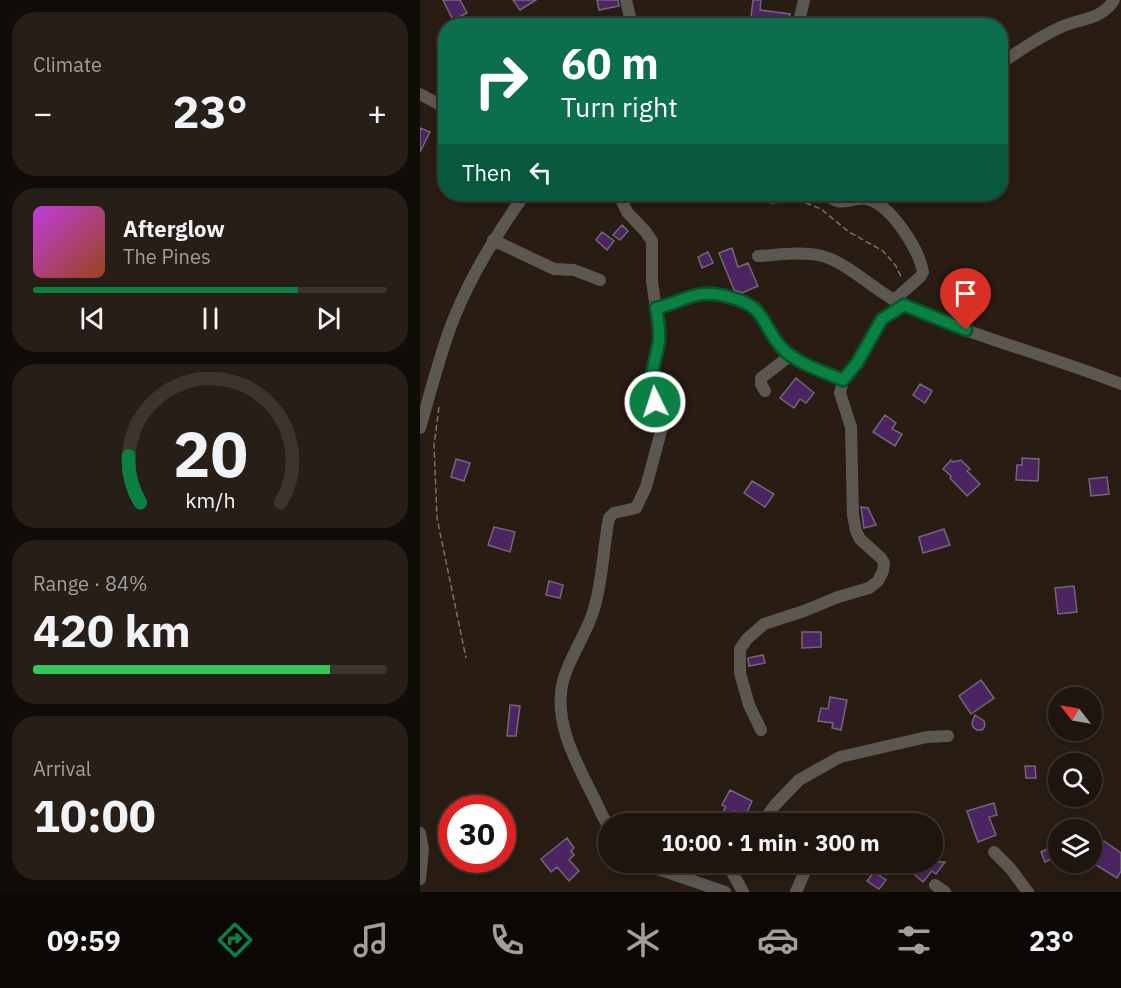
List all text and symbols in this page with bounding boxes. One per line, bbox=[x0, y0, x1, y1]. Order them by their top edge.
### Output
text: 60 m bbox=[561, 36, 659, 91]
icon: right bbox=[462, 42, 540, 120]
text: Climate bbox=[33, 51, 102, 78]
text: 23° bbox=[172, 82, 248, 140]
text: Turn right bbox=[561, 89, 678, 124]
text: − bbox=[33, 91, 53, 134]
text: + bbox=[367, 91, 387, 134]
icon: left bbox=[524, 156, 557, 189]
text: Then bbox=[462, 158, 512, 187]
text: Afterglow bbox=[123, 214, 225, 243]
text: The Pines bbox=[123, 243, 211, 270]
pin bbox=[940, 268, 991, 330]
icon: arrive bbox=[949, 277, 982, 310]
icon: previous bbox=[76, 302, 109, 335]
icon: pause bbox=[194, 302, 227, 335]
icon: next bbox=[312, 302, 345, 335]
position arrow bbox=[623, 370, 687, 434]
text: 20 bbox=[173, 413, 247, 494]
text: km/h bbox=[185, 486, 235, 514]
text: Range · 84% bbox=[33, 570, 148, 597]
text: 420 km bbox=[33, 601, 191, 659]
north arrow bbox=[1048, 687, 1102, 741]
map controls bbox=[1048, 687, 1102, 873]
button: search bbox=[1048, 753, 1102, 807]
text: Arrival bbox=[33, 755, 91, 782]
text: 10:00 bbox=[33, 786, 156, 844]
speed limit sign: 30 bbox=[438, 795, 516, 873]
button: layers bbox=[1048, 819, 1102, 873]
text: 10:00 · 1 min · 300 m bbox=[661, 828, 880, 857]
icon: directions bbox=[214, 919, 256, 961]
icon: music bbox=[350, 919, 392, 961]
icon: phone bbox=[486, 919, 528, 961]
icon: climate bbox=[622, 919, 664, 961]
icon: car bbox=[757, 919, 799, 961]
icon: filters bbox=[893, 919, 935, 961]
text: 09:59 bbox=[47, 923, 121, 958]
text: 23° bbox=[1029, 923, 1074, 958]

